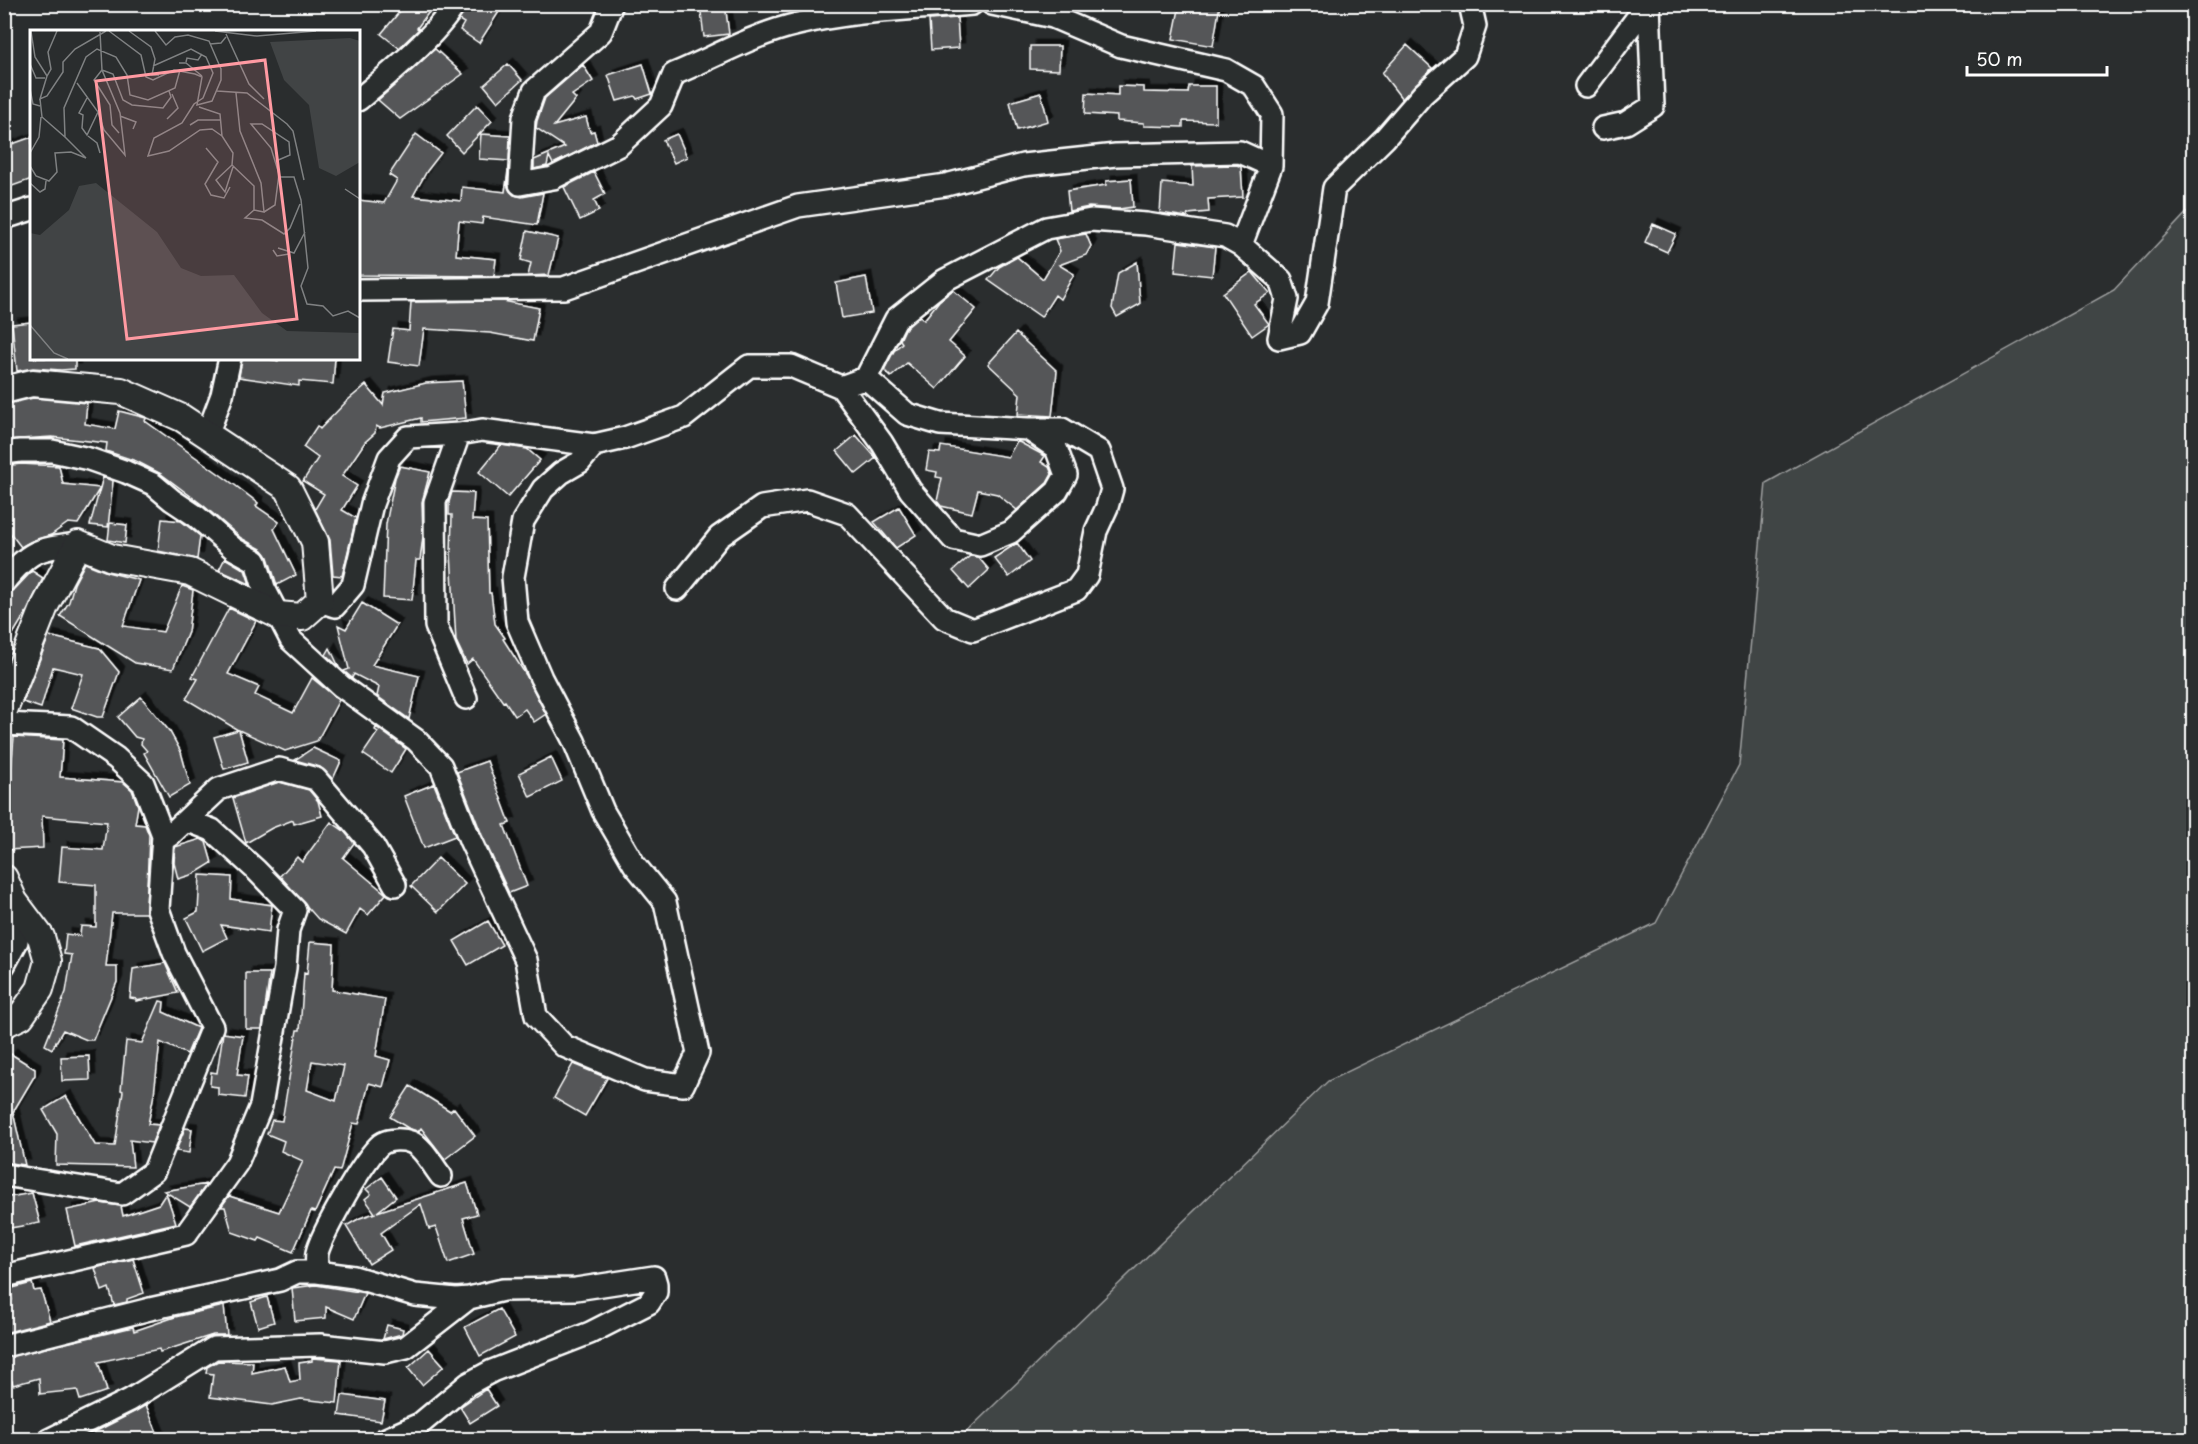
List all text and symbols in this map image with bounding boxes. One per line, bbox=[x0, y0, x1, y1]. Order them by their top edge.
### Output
inset map bbox=[30, 30, 360, 360]
scale bar bbox=[1967, 39, 2106, 77]
text: 50 m bbox=[1976, 45, 2023, 72]

